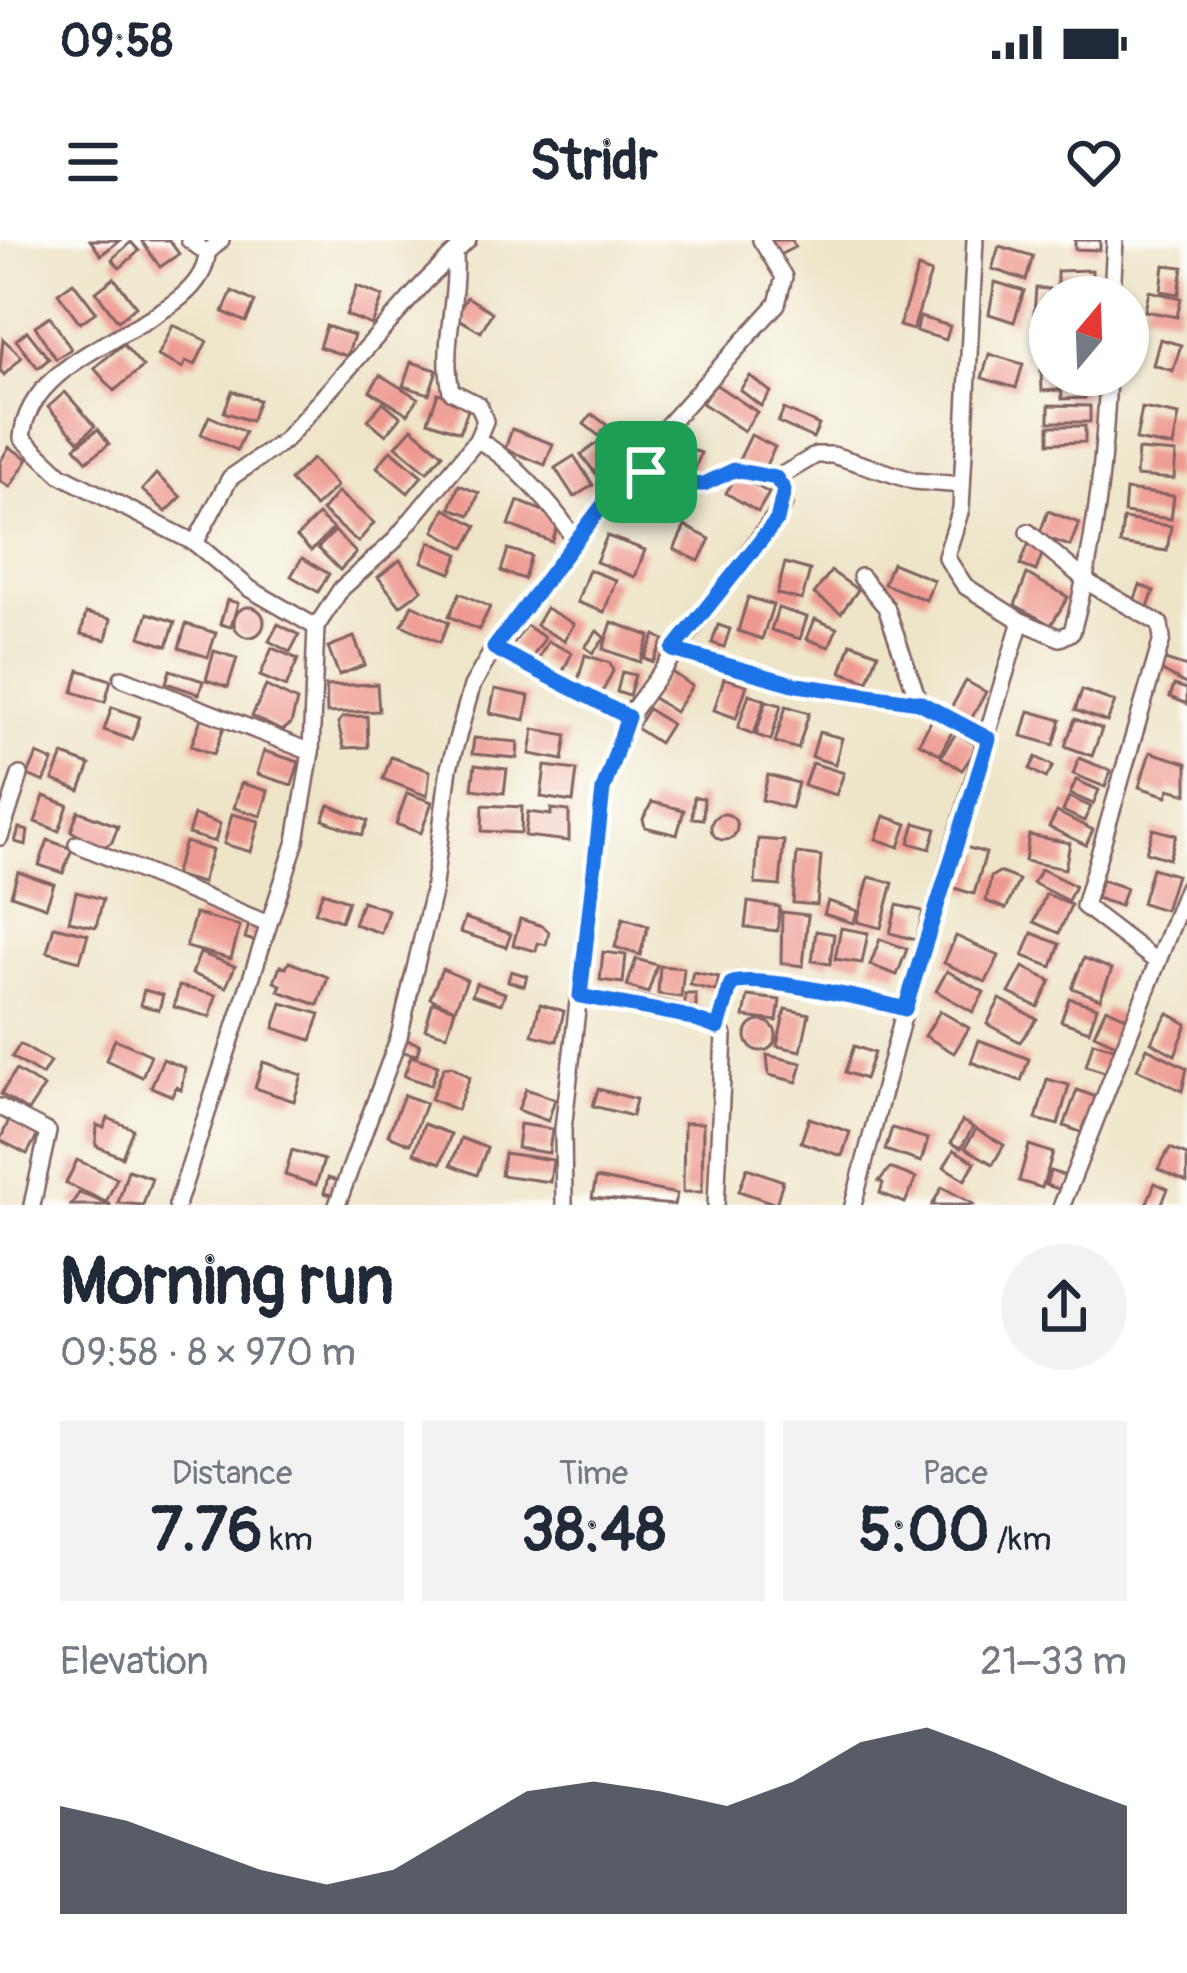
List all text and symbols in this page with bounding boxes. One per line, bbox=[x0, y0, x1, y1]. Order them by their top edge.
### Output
text: 09:58 bbox=[60, 14, 173, 70]
text: Stridr bbox=[530, 128, 657, 196]
icon: menu bbox=[60, 129, 126, 195]
icon: heart bbox=[1061, 129, 1127, 195]
north arrow bbox=[1029, 276, 1149, 396]
map controls bbox=[1029, 276, 1149, 396]
pin bbox=[595, 421, 697, 523]
icon: arrive bbox=[613, 439, 679, 505]
text: Morning run bbox=[60, 1241, 394, 1324]
button: share bbox=[1001, 1244, 1127, 1370]
text: 09:58 · 8 × 970 m bbox=[60, 1328, 356, 1377]
text: Distance bbox=[171, 1453, 292, 1494]
text: Time bbox=[559, 1453, 628, 1494]
text: Pace bbox=[923, 1453, 988, 1494]
text: 7.76 bbox=[151, 1494, 262, 1569]
text: 38:48 bbox=[521, 1494, 666, 1569]
text: 5:00 bbox=[859, 1494, 989, 1569]
text: km bbox=[262, 1519, 313, 1560]
text: /km bbox=[989, 1519, 1051, 1560]
text: Elevation bbox=[60, 1637, 209, 1686]
text: 21–33 m bbox=[980, 1637, 1127, 1686]

